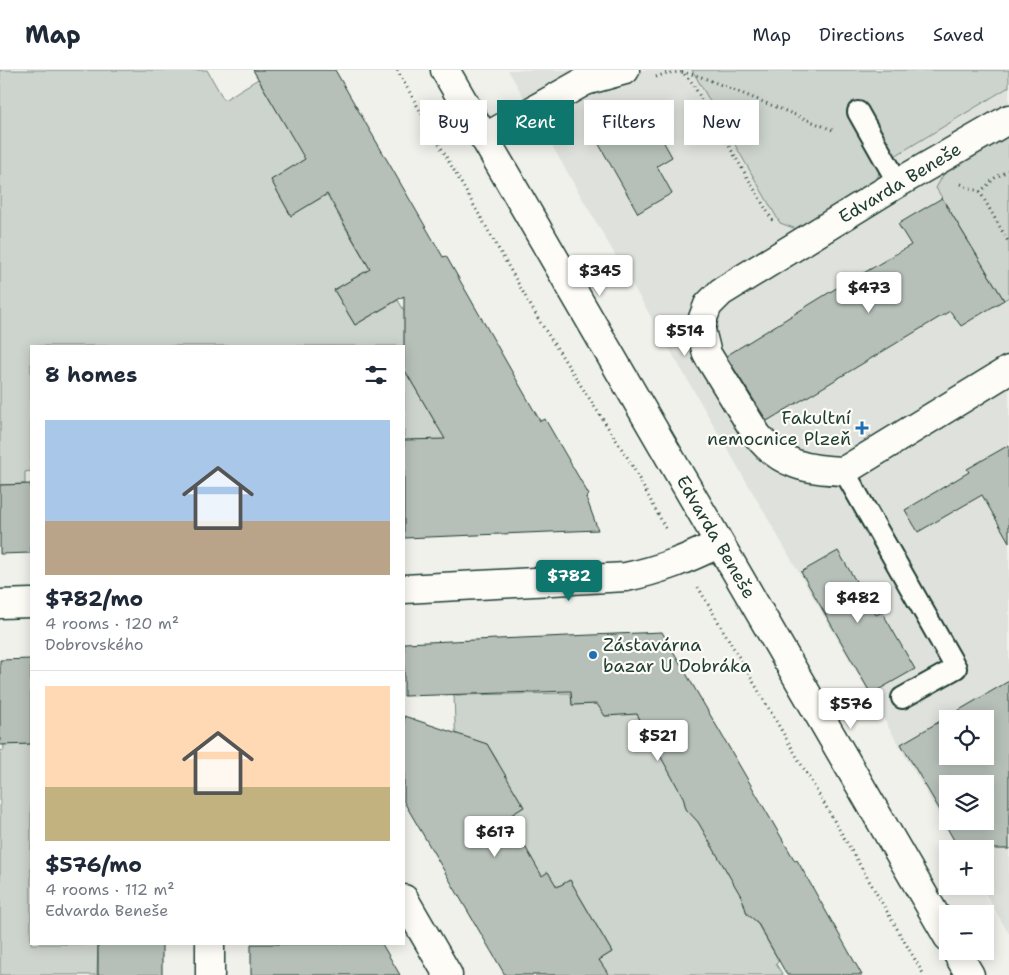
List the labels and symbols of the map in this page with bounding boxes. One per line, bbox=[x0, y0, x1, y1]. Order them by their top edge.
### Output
street label: Edvarda Beneše bbox=[834, 137, 966, 229]
pin: $345 bbox=[570, 254, 630, 297]
pin: $473 bbox=[839, 272, 899, 314]
pin: $514 bbox=[655, 314, 715, 357]
place label: Fakultní nemocnice Plzeň bbox=[707, 406, 851, 451]
marker: Fakultní nemocnice Plzeň bbox=[855, 421, 869, 435]
street label: Edvarda Beneše bbox=[671, 471, 761, 603]
pin: $782 bbox=[539, 560, 599, 602]
pin: $482 bbox=[828, 582, 888, 624]
place label: Zástavárna bazar U Dobráka bbox=[603, 633, 751, 678]
marker: Zástavárna bazar U Dobráka bbox=[587, 649, 599, 661]
pin: $576 bbox=[821, 688, 881, 730]
pin: $521 bbox=[628, 720, 688, 762]
pin: $617 bbox=[465, 816, 525, 858]

